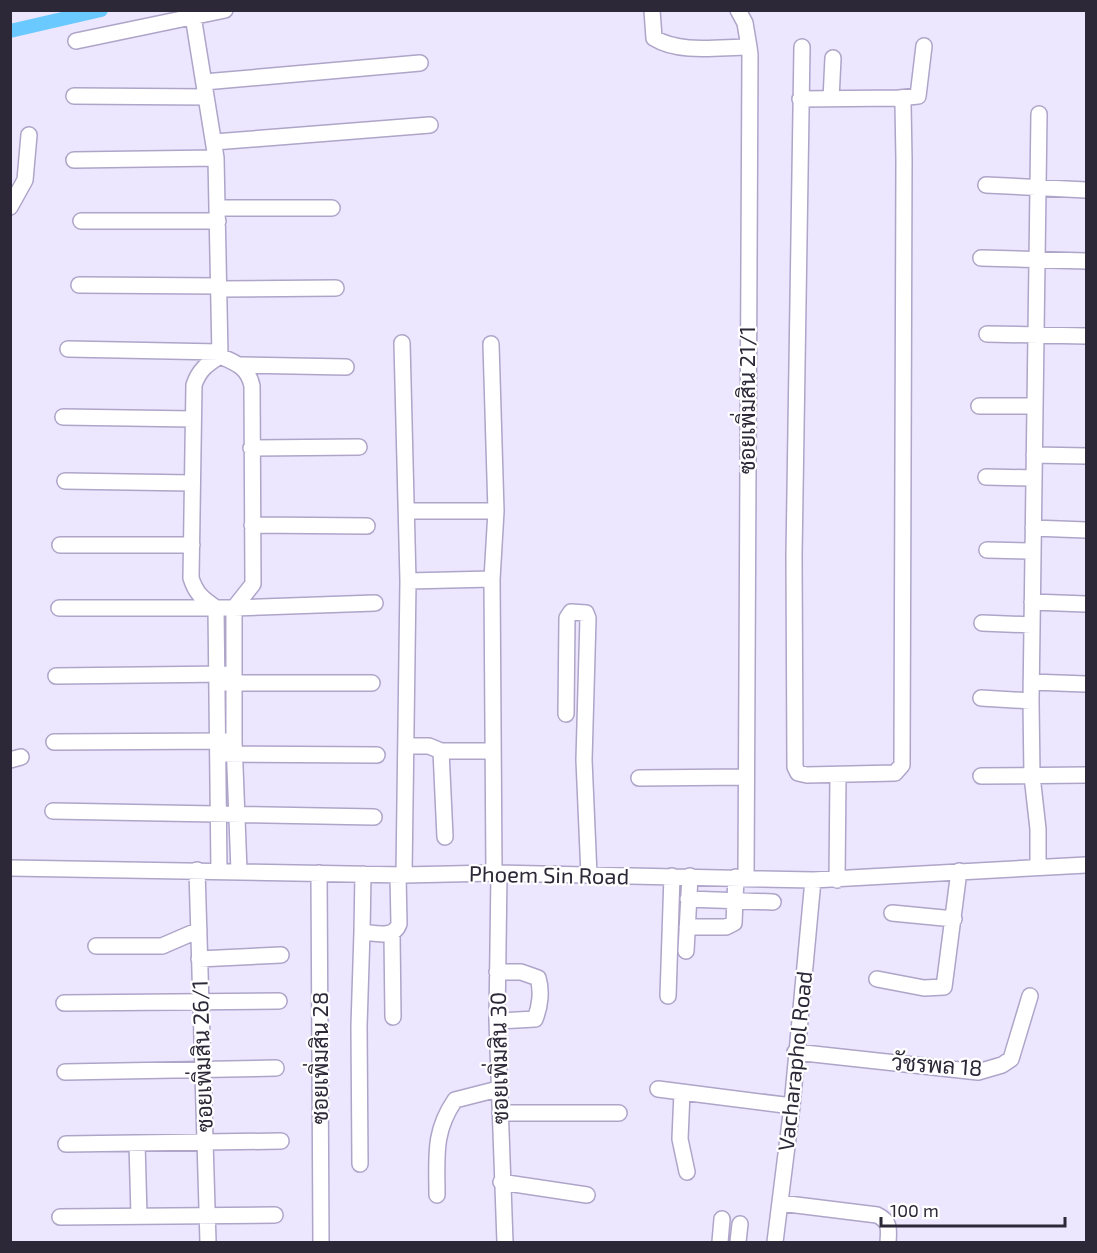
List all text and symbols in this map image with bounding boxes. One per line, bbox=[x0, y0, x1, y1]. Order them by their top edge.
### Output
street label: ซอยเพิ่มสิน 21/1 bbox=[729, 326, 759, 474]
street label: Phoem Sin Road bbox=[469, 860, 629, 888]
street label: Vacharaphol Road bbox=[772, 970, 816, 1152]
street label: ซอยเพิ่มสิน 26/1 bbox=[181, 980, 217, 1133]
street label: ซอยเพิ่มสิน 28 bbox=[302, 992, 332, 1124]
street label: ซอยเพิ่มสิน 30 bbox=[480, 992, 512, 1125]
street label: วัชรพล 18 bbox=[891, 1048, 983, 1080]
scale bar bbox=[881, 1190, 1066, 1228]
text: 100 m bbox=[890, 1199, 939, 1221]

